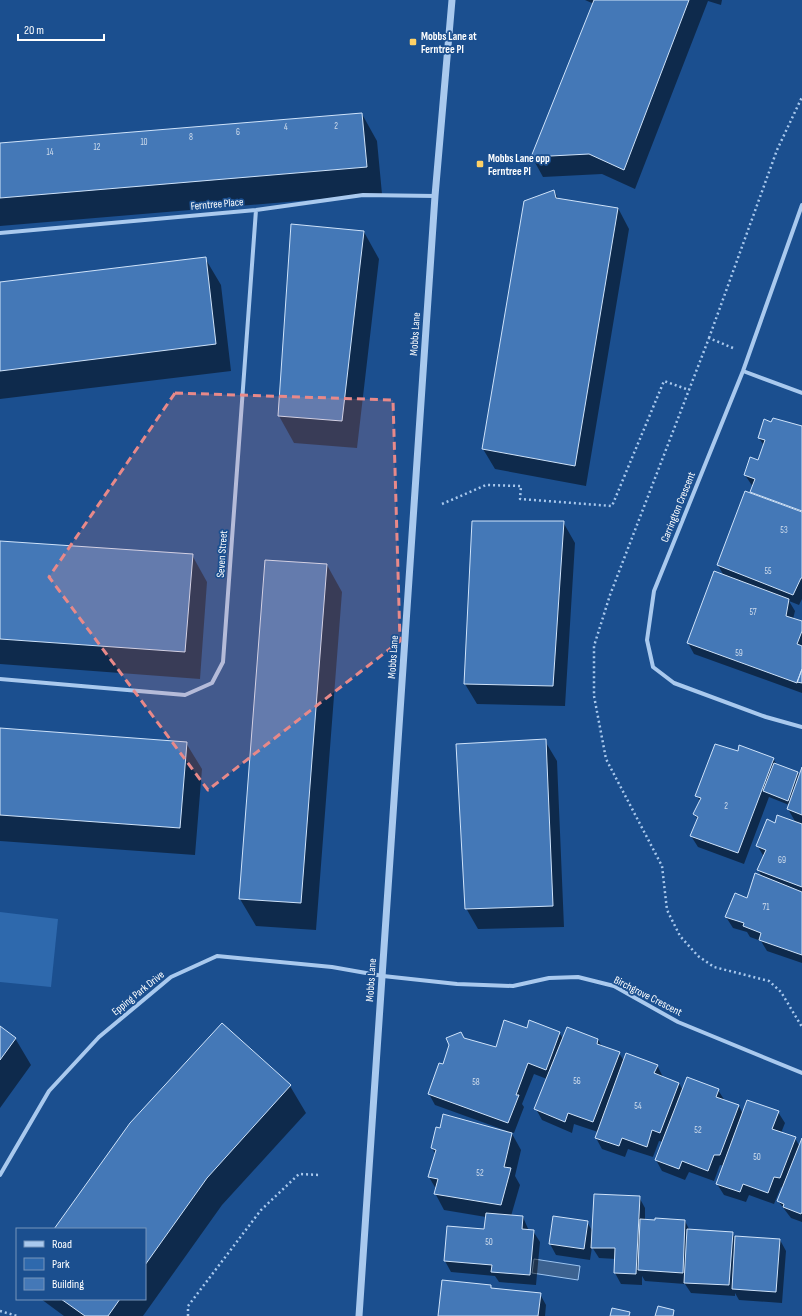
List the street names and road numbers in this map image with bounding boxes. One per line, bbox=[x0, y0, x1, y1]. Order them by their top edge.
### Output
street label: Ferntree Place bbox=[190, 195, 244, 213]
street label: Mobbs Lane bbox=[407, 312, 423, 356]
street label: Carrington Crescent bbox=[658, 469, 698, 544]
street label: Seven Street bbox=[214, 529, 230, 578]
street label: Mobbs Lane bbox=[385, 635, 401, 679]
street label: Mobbs Lane bbox=[363, 958, 379, 1002]
street label: Epping Park Drive bbox=[109, 968, 167, 1018]
street label: Birchgrove Crescent bbox=[612, 973, 685, 1019]

